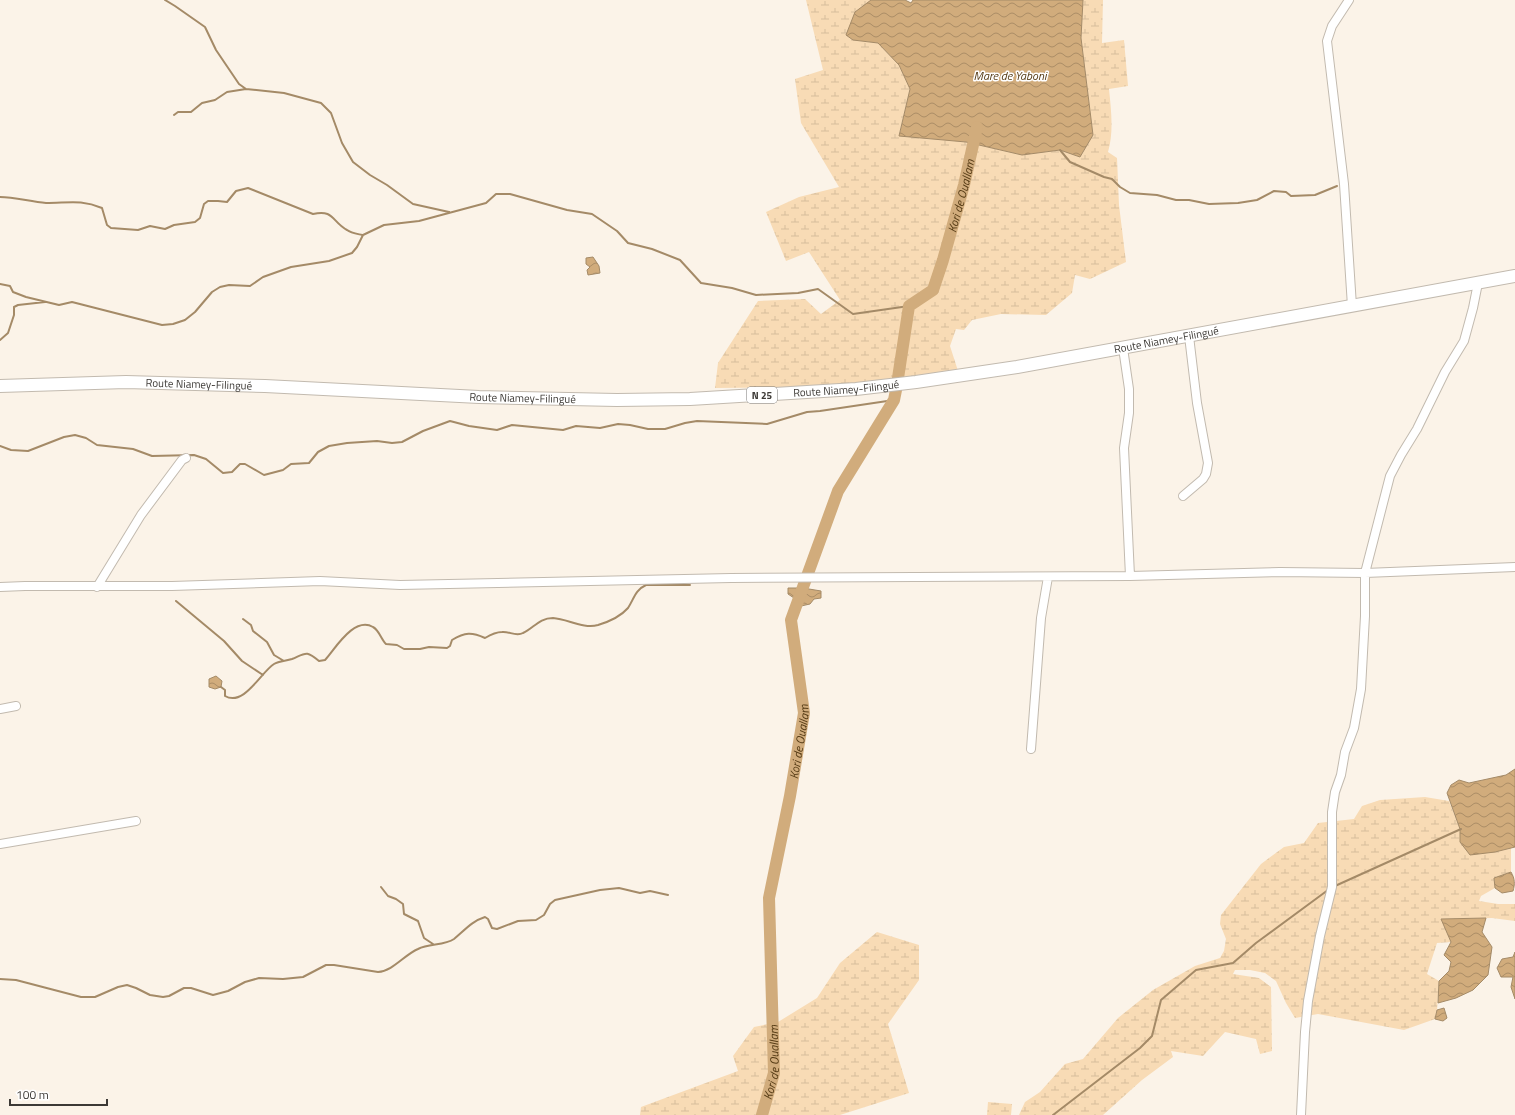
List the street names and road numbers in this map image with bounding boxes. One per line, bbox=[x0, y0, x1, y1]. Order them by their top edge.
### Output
street label: Route Niamey-Filingué bbox=[1112, 322, 1220, 357]
street label: Route Niamey-Filingué bbox=[145, 375, 253, 394]
street label: Route Niamey-Filingué bbox=[793, 376, 901, 401]
road number: N 25 bbox=[747, 387, 777, 403]
street label: Route Niamey-Filingué bbox=[469, 389, 576, 407]

